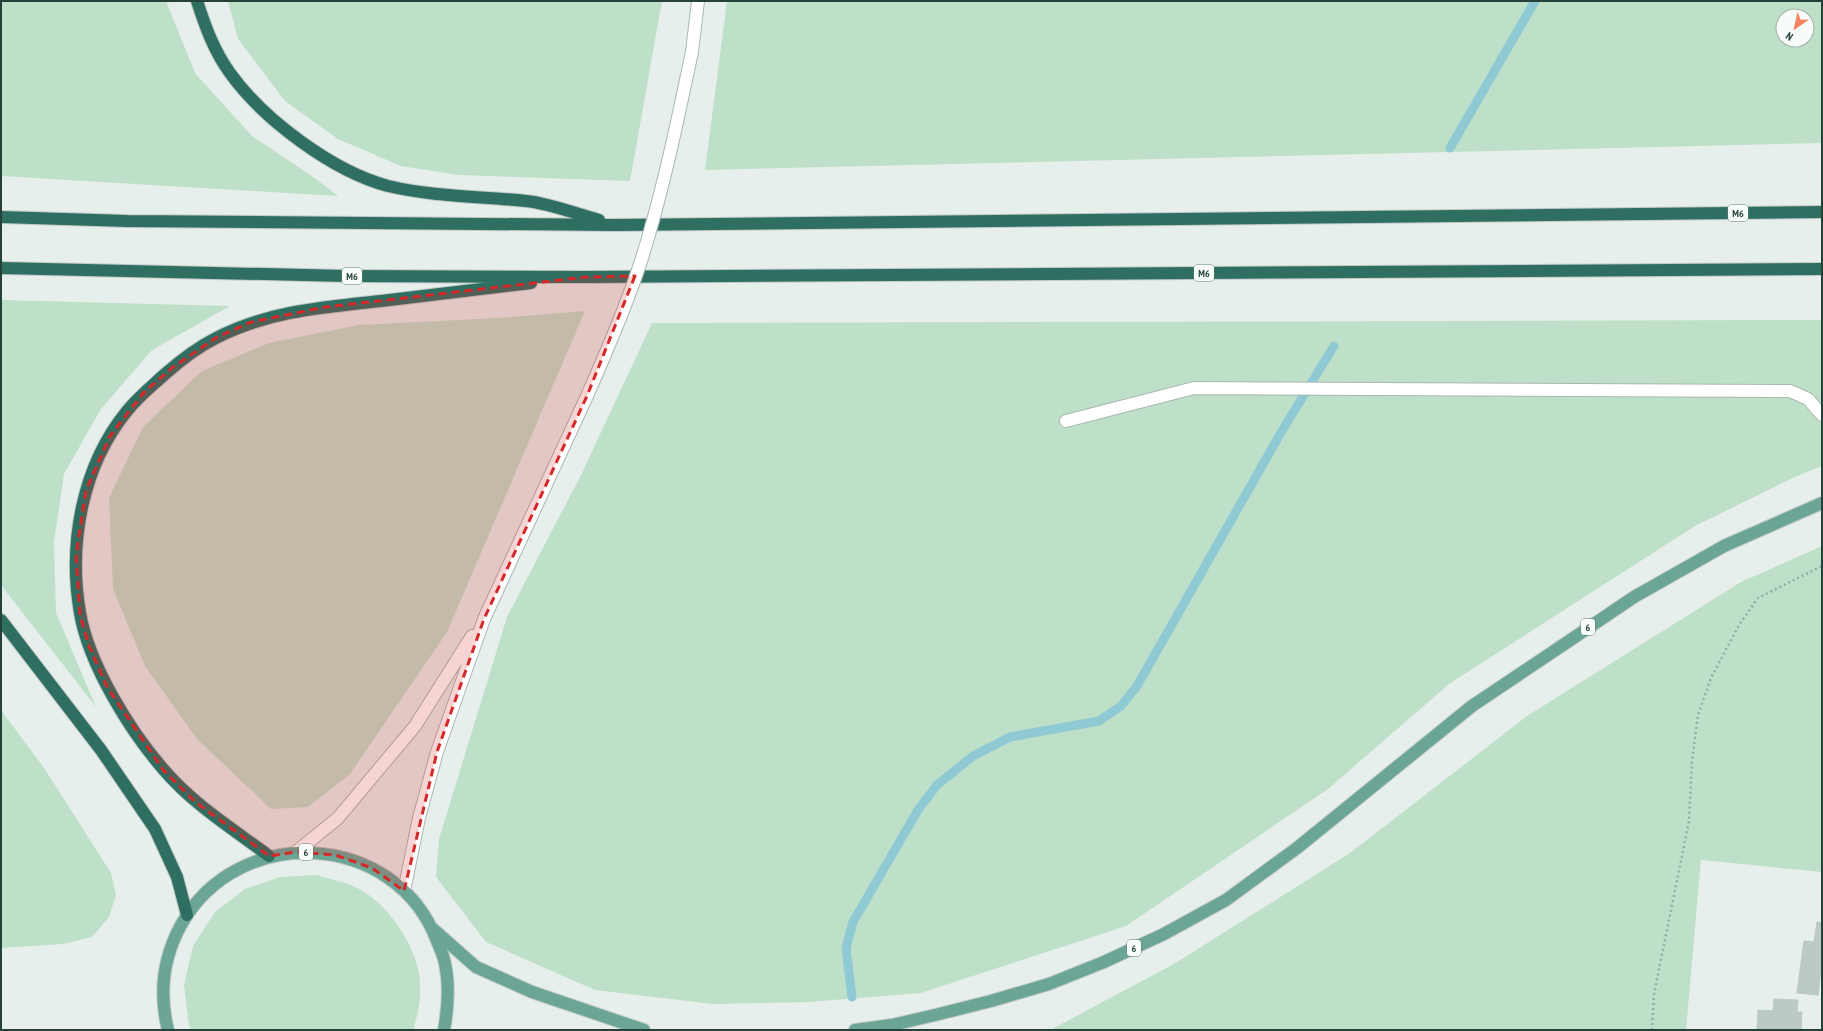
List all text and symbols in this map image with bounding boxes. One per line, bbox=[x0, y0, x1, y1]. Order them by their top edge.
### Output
north arrow bbox=[1775, 8, 1815, 48]
text: N bbox=[1783, 29, 1796, 44]
road number: M6 bbox=[1728, 205, 1748, 221]
road number: M6 bbox=[1194, 265, 1214, 281]
road number: M6 bbox=[342, 268, 362, 284]
road number: 6 bbox=[1581, 619, 1595, 635]
road number: 6 bbox=[299, 844, 313, 860]
road number: 6 bbox=[1127, 940, 1141, 956]

